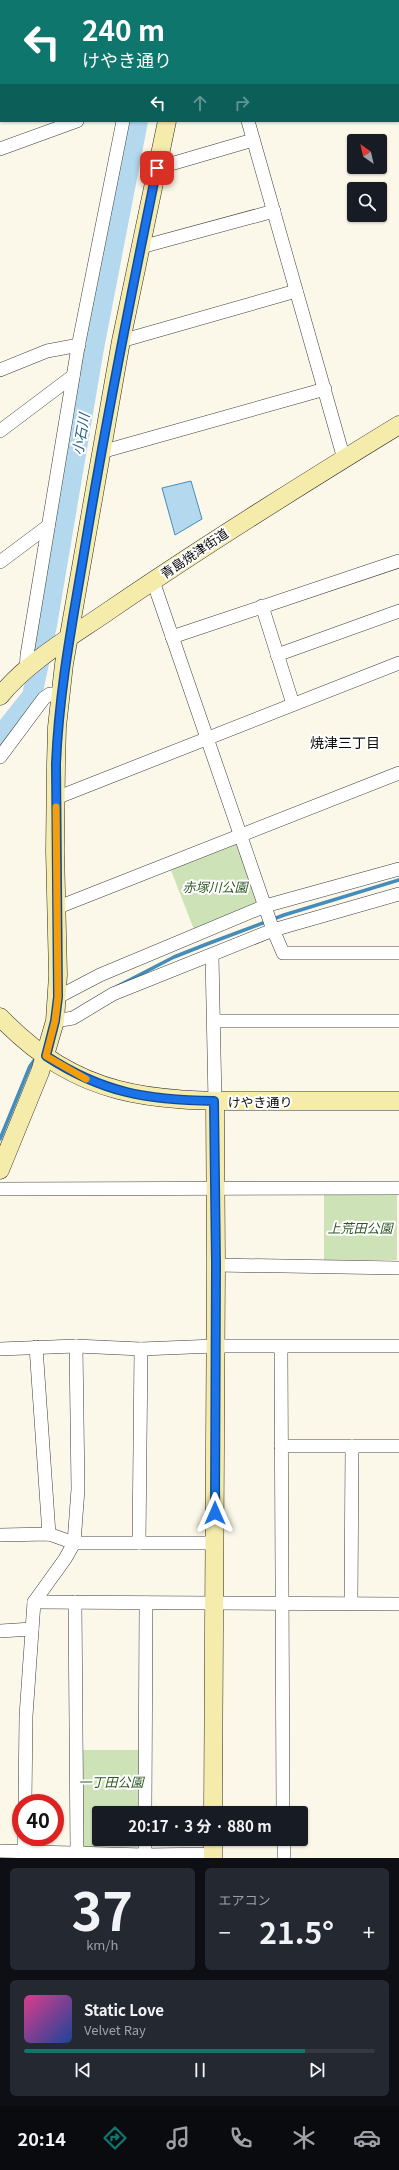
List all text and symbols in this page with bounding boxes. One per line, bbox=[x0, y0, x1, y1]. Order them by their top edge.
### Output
text: 240 m bbox=[82, 9, 165, 49]
icon: left bbox=[16, 16, 68, 68]
text: けやき通り bbox=[82, 46, 172, 72]
icon: left bbox=[147, 92, 169, 114]
icon: ahead bbox=[189, 92, 211, 114]
icon: right bbox=[231, 92, 253, 114]
north arrow bbox=[347, 134, 387, 174]
map controls bbox=[347, 134, 387, 222]
pin bbox=[140, 151, 174, 185]
icon: arrive bbox=[146, 157, 168, 179]
button: search bbox=[347, 182, 387, 222]
water label: 小石川 bbox=[67, 410, 94, 456]
street label: 青島焼津街道 bbox=[156, 523, 232, 583]
district label: 焼津三丁目 bbox=[310, 732, 380, 752]
park label: 赤塚川公園 bbox=[182, 877, 249, 896]
street label: けやき通り bbox=[227, 1092, 293, 1111]
park label: 上荒田公園 bbox=[327, 1218, 394, 1237]
position arrow bbox=[194, 1492, 236, 1534]
park label: 一丁田公園 bbox=[78, 1772, 145, 1791]
speed limit sign: 40 bbox=[12, 1794, 64, 1846]
text: 20:17 · 3 分 · 880 m bbox=[128, 1815, 272, 1836]
text: 37 bbox=[72, 1871, 133, 1946]
text: エアコン bbox=[219, 1890, 271, 1909]
text: 21.5° bbox=[259, 1909, 334, 1953]
text: − bbox=[219, 1915, 231, 1947]
text: + bbox=[363, 1915, 375, 1947]
text: km/h bbox=[86, 1935, 118, 1954]
text: Static Love bbox=[84, 1999, 164, 2020]
text: Velvet Ray bbox=[84, 2020, 146, 2039]
icon: previous bbox=[72, 2059, 94, 2081]
icon: pause bbox=[189, 2059, 211, 2081]
icon: next bbox=[306, 2059, 328, 2081]
icon: directions bbox=[101, 2124, 129, 2152]
icon: music bbox=[164, 2124, 192, 2152]
icon: phone bbox=[227, 2124, 255, 2152]
icon: climate bbox=[290, 2124, 318, 2152]
icon: car bbox=[353, 2124, 381, 2152]
text: 20:14 bbox=[18, 2125, 66, 2151]

